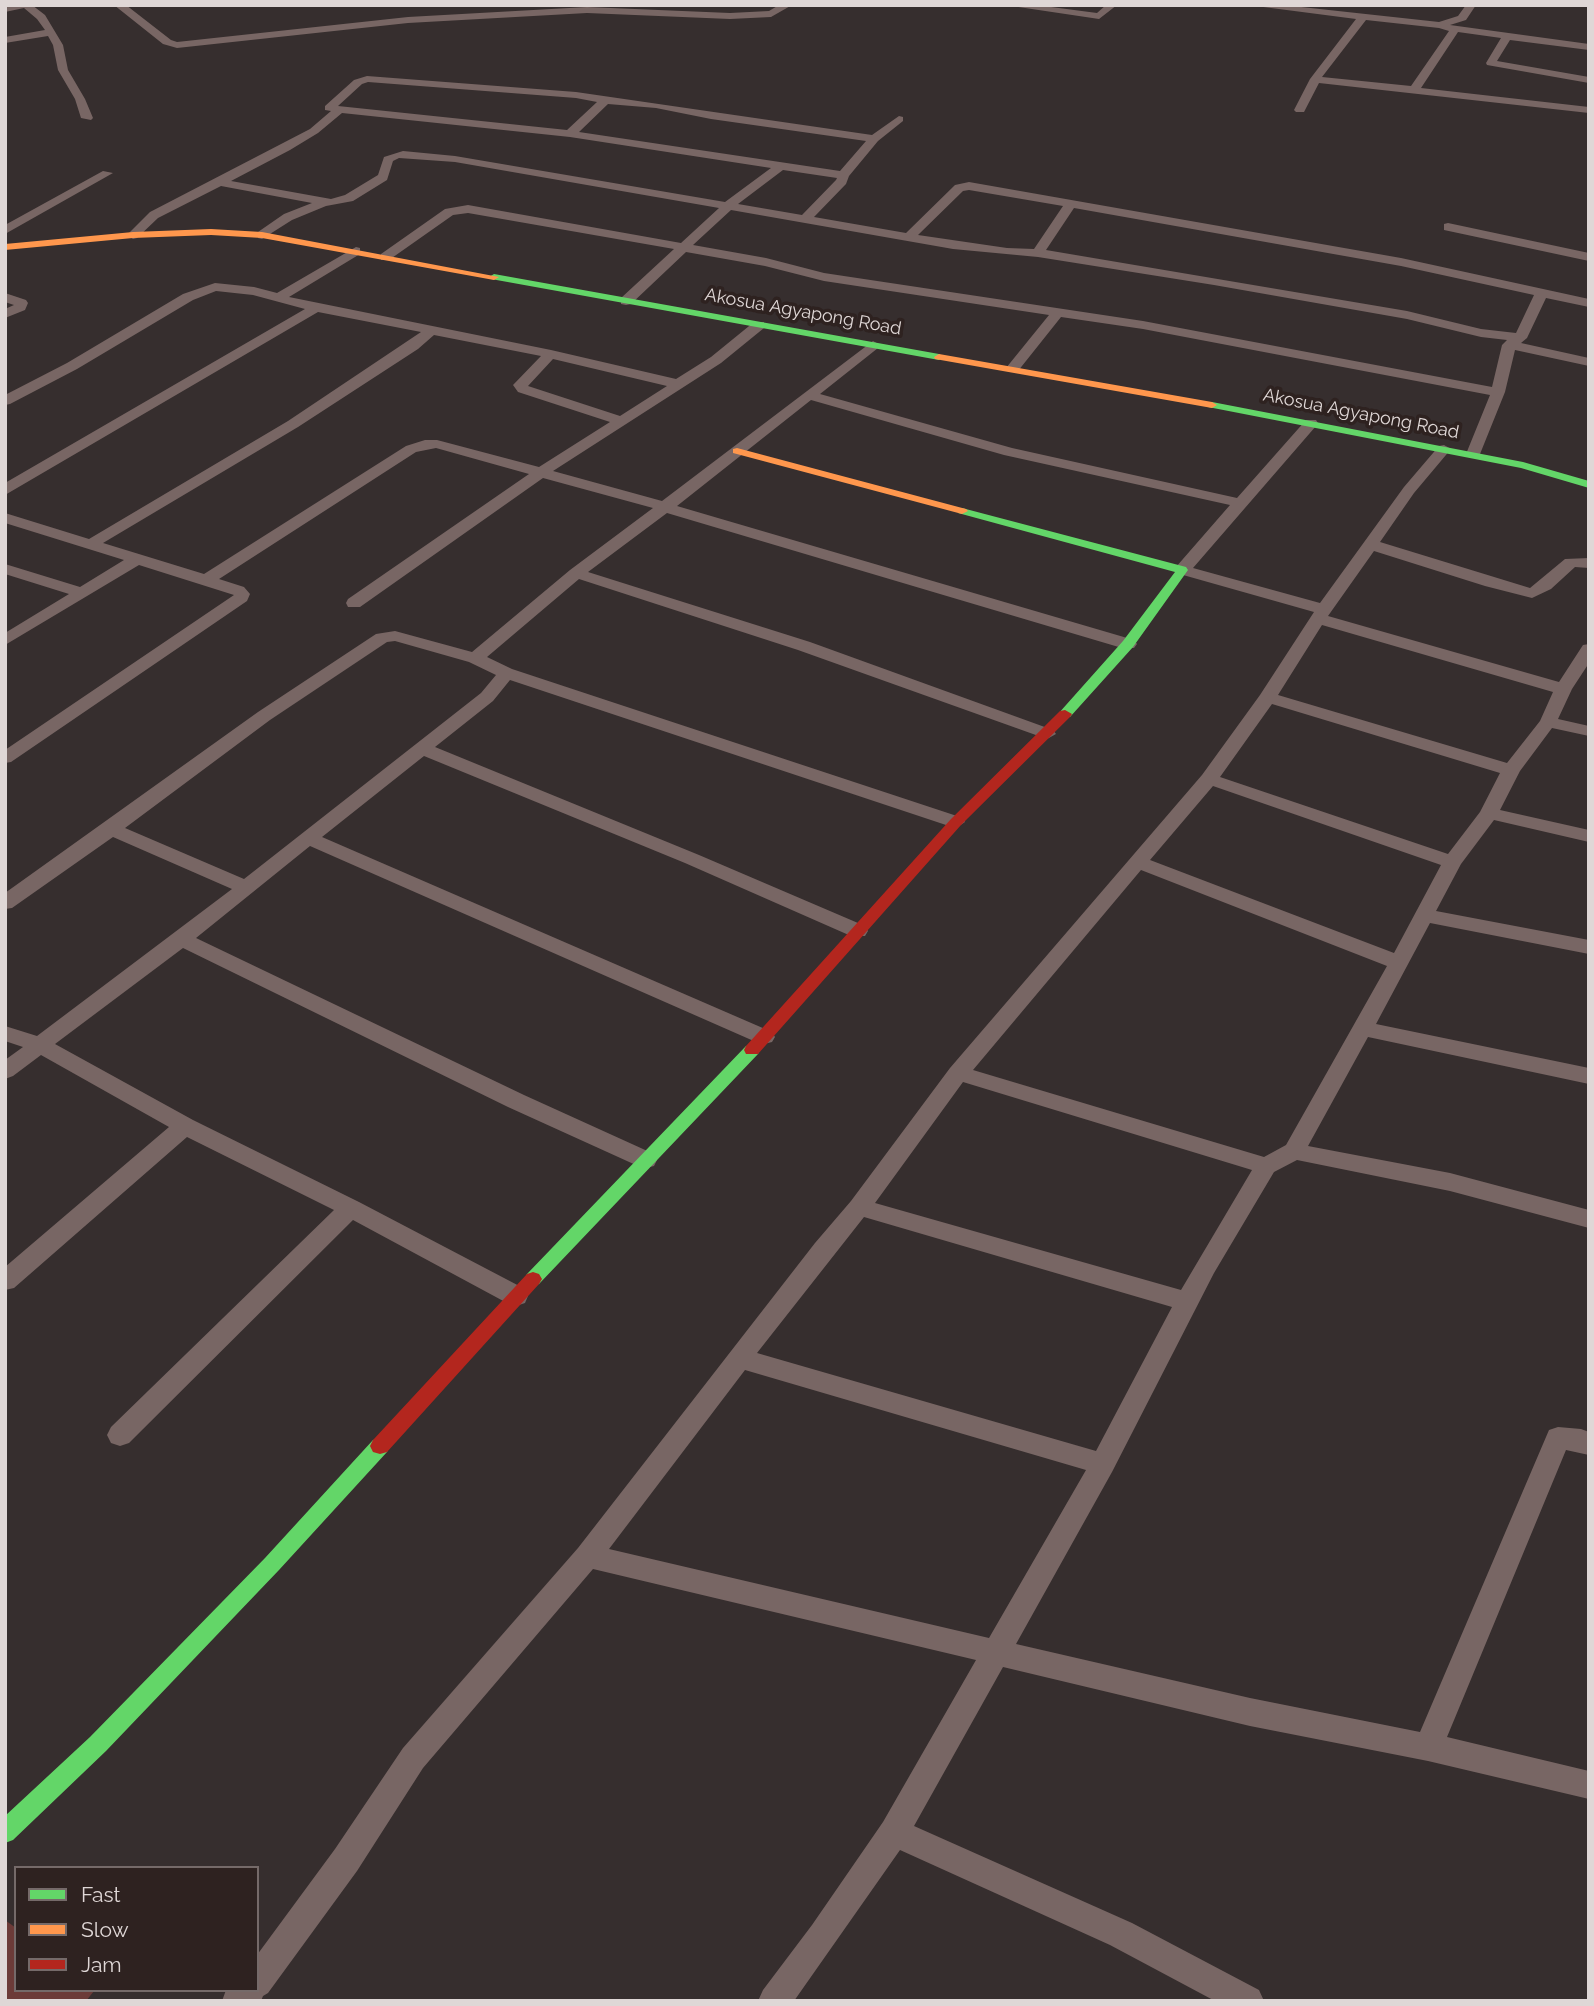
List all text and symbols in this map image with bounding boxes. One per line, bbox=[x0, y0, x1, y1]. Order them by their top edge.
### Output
street label: Akosua Agyapong Road bbox=[703, 284, 903, 340]
street label: Akosua Agyapong Road bbox=[1261, 384, 1461, 444]
legend bbox=[14, 1866, 259, 1992]
text: Fast bbox=[81, 1882, 121, 1907]
text: Slow bbox=[81, 1917, 129, 1942]
text: Jam bbox=[81, 1952, 122, 1977]

